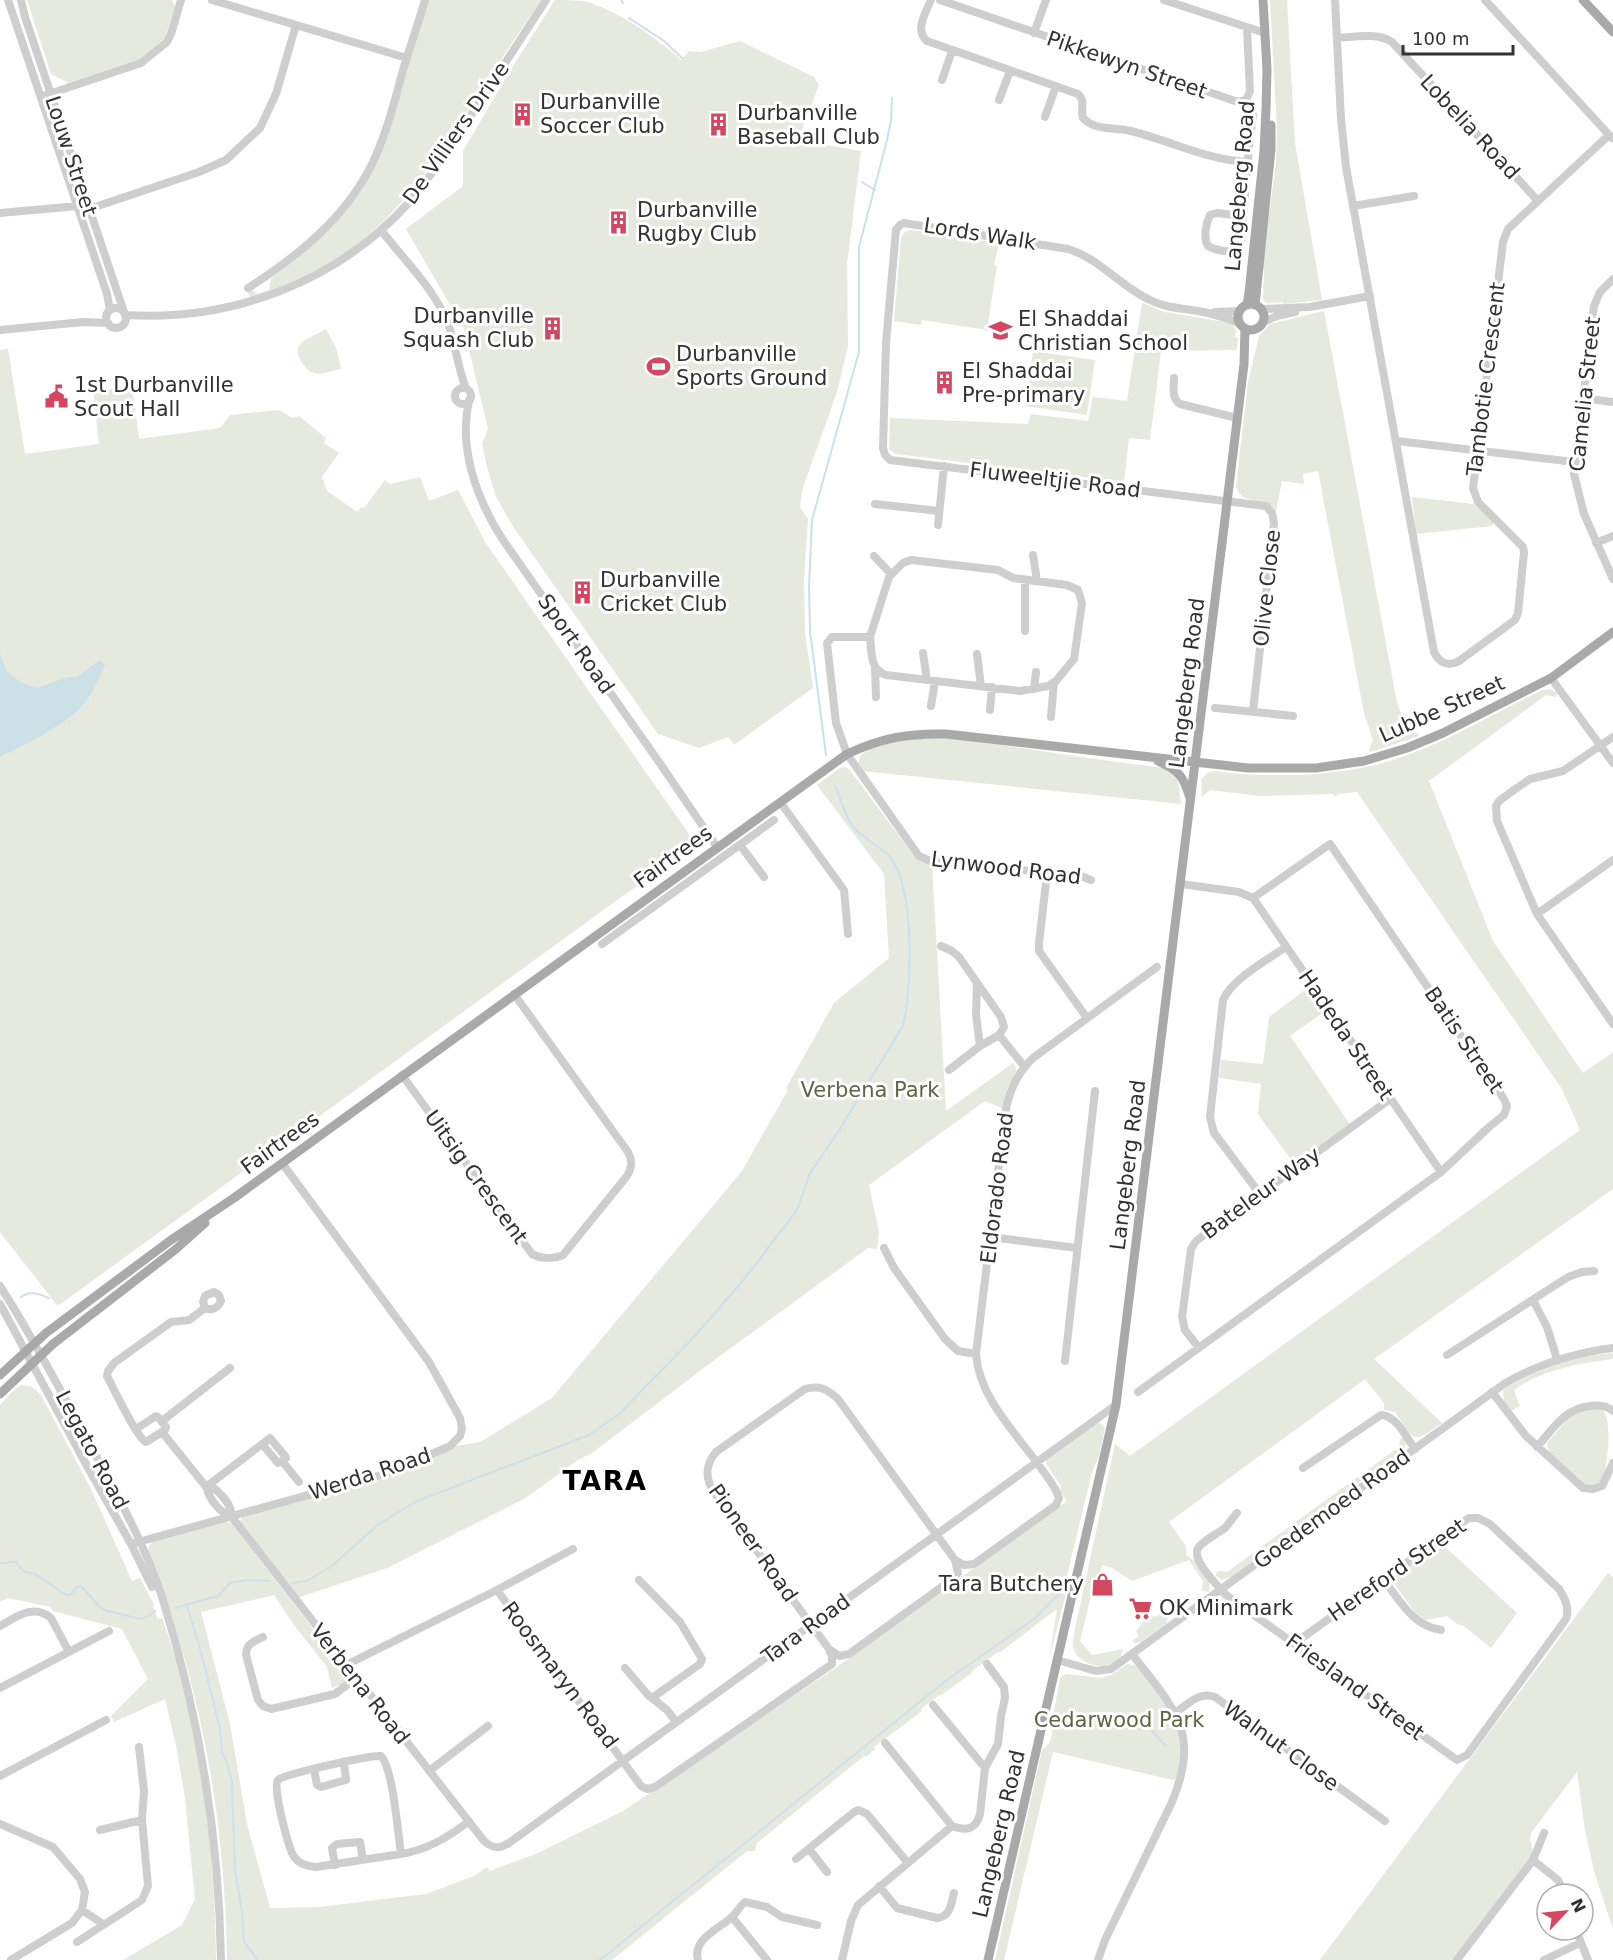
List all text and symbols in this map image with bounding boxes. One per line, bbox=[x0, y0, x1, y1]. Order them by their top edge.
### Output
scale bar bbox=[1403, 18, 1512, 56]
street label: Pikkewyn Street bbox=[1044, 26, 1210, 104]
text: 100 m bbox=[1412, 28, 1470, 49]
street label: De Villiers Drive bbox=[398, 57, 514, 209]
street label: Lobelia Road bbox=[1415, 70, 1525, 184]
place label: Durbanville Soccer Club bbox=[540, 90, 665, 138]
street label: Louw Street bbox=[40, 93, 102, 219]
street label: Langeberg Road bbox=[1221, 100, 1259, 272]
building icon: Durbanville Soccer Club bbox=[509, 101, 535, 127]
place label: Durbanville Baseball Club bbox=[737, 101, 880, 149]
building icon: Durbanville Baseball Club bbox=[706, 112, 732, 138]
place label: Durbanville Rugby Club bbox=[637, 198, 757, 246]
building icon: Durbanville Rugby Club bbox=[606, 209, 632, 235]
street label: Lords Walk bbox=[922, 213, 1039, 255]
street label: Tambotie Crescent bbox=[1462, 281, 1510, 478]
place label: Durbanville Squash Club bbox=[403, 304, 534, 352]
place label: El Shaddai Christian School bbox=[1018, 307, 1188, 355]
building icon: Durbanville Squash Club bbox=[539, 315, 565, 341]
street label: Camelia Street bbox=[1565, 315, 1605, 473]
school or university icon: El Shaddai Christian School bbox=[987, 318, 1013, 344]
place label: Durbanville Sports Ground bbox=[676, 342, 827, 390]
sports icon: Durbanville Sports Ground bbox=[645, 353, 671, 379]
place label: El Shaddai Pre-primary bbox=[962, 359, 1085, 407]
building icon: El Shaddai Pre-primary bbox=[931, 370, 957, 396]
place label: 1st Durbanville Scout Hall bbox=[74, 373, 234, 421]
public building icon: 1st Durbanville Scout Hall bbox=[43, 384, 69, 410]
street label: Fluweeltjie Road bbox=[968, 458, 1142, 502]
street label: Olive Close bbox=[1249, 528, 1285, 648]
place label: Durbanville Cricket Club bbox=[600, 568, 727, 616]
building icon: Durbanville Cricket Club bbox=[569, 579, 595, 605]
street label: Sport Road bbox=[533, 590, 619, 698]
street label: Langeberg Road bbox=[1165, 597, 1209, 769]
street label: Lubbe Street bbox=[1376, 671, 1508, 747]
street label: Fairtrees bbox=[629, 821, 717, 893]
street label: Lynwood Road bbox=[930, 847, 1082, 889]
street label: Hadeda Street bbox=[1294, 965, 1398, 1105]
street label: Batis Street bbox=[1420, 982, 1508, 1098]
park label: Verbena Park bbox=[801, 1078, 940, 1102]
street label: Langeberg Road bbox=[1106, 1079, 1150, 1251]
street label: Uitsig Crescent bbox=[420, 1106, 532, 1248]
street label: Fairtrees bbox=[236, 1107, 324, 1179]
street label: Eldorado Road bbox=[976, 1111, 1018, 1265]
street label: Bateleur Way bbox=[1197, 1142, 1325, 1244]
street label: Legato Road bbox=[51, 1387, 133, 1513]
street label: Werda Road bbox=[306, 1443, 434, 1505]
street label: Goedemoed Road bbox=[1249, 1444, 1415, 1574]
district label: TARA bbox=[563, 1465, 647, 1496]
street label: Pioneer Road bbox=[704, 1480, 802, 1606]
street label: Hereford Street bbox=[1324, 1514, 1470, 1626]
shop icon: Tara Butchery bbox=[1089, 1571, 1115, 1597]
place label: Tara Butchery bbox=[938, 1572, 1084, 1596]
street label: Tara Road bbox=[756, 1589, 855, 1670]
supermarket icon: OK Minimark bbox=[1128, 1595, 1154, 1621]
place label: OK Minimark bbox=[1159, 1596, 1294, 1620]
street label: Roosmaryn Road bbox=[497, 1597, 623, 1753]
street label: Verbena Road bbox=[306, 1619, 414, 1749]
street label: Friesland Street bbox=[1281, 1629, 1429, 1745]
street label: Walnut Close bbox=[1219, 1696, 1343, 1796]
park label: Cedarwood Park bbox=[1034, 1708, 1205, 1732]
street label: Langeberg Road bbox=[968, 1748, 1030, 1920]
north arrow bbox=[1535, 1882, 1595, 1942]
text: N bbox=[1567, 1895, 1590, 1916]

